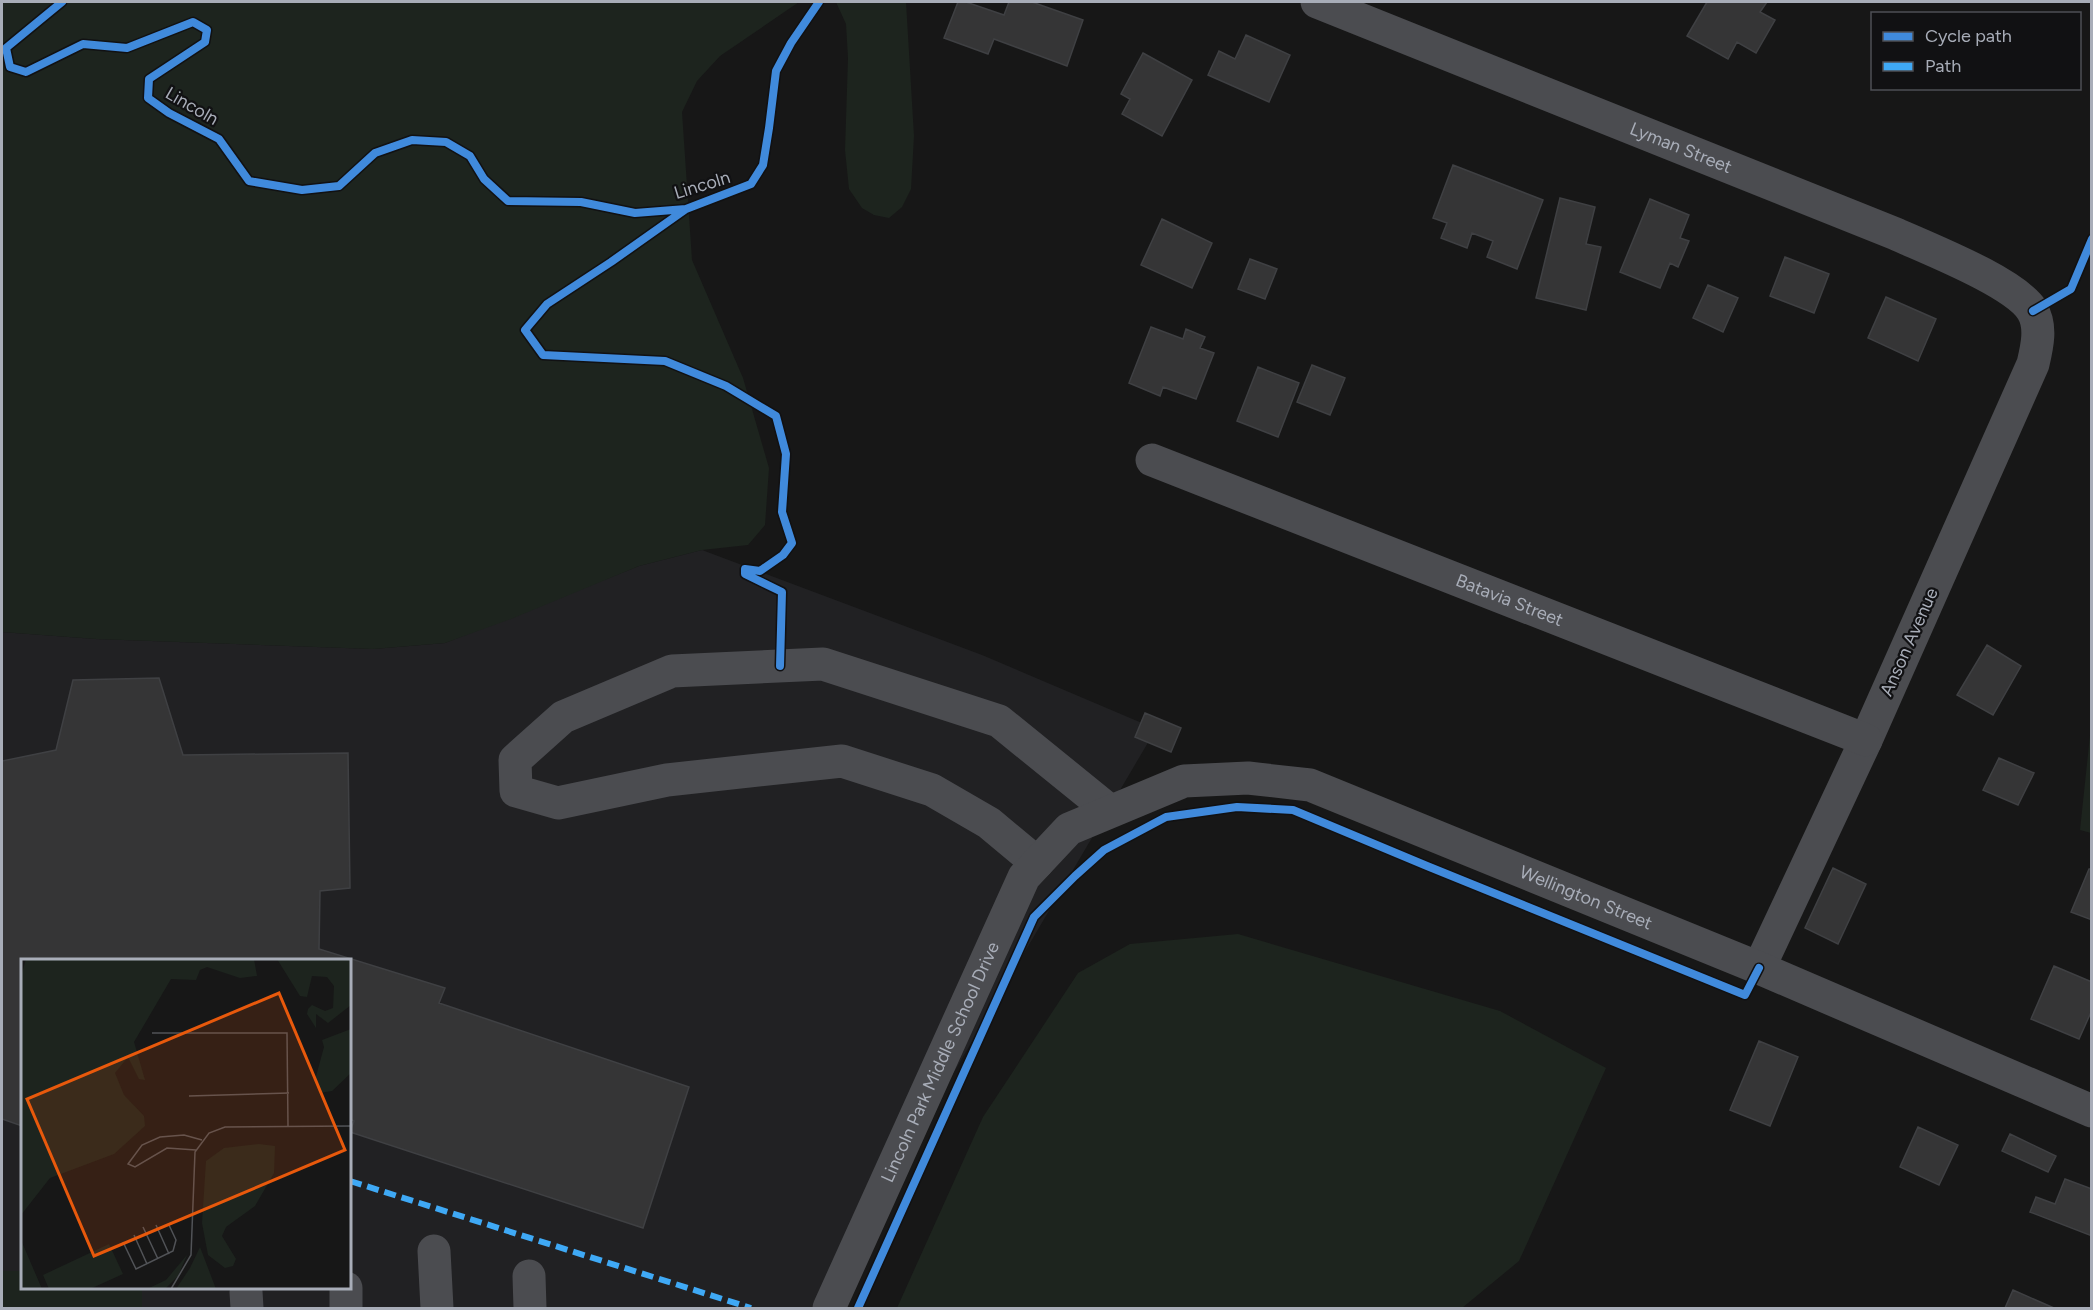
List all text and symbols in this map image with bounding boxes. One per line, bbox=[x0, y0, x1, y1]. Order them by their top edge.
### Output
legend bbox=[1871, 12, 2081, 90]
text: Cycle path bbox=[1925, 25, 2012, 47]
text: Path bbox=[1925, 55, 1961, 77]
street label: Lincoln bbox=[161, 82, 223, 130]
street label: Lyman Street bbox=[1627, 117, 1735, 178]
street label: Lincoln bbox=[671, 166, 733, 204]
street label: Batavia Street bbox=[1453, 569, 1567, 631]
street label: Anson Avenue bbox=[1875, 584, 1943, 700]
street label: Wellington Street bbox=[1516, 861, 1656, 934]
street label: Lincoln Park Middle School Drive bbox=[876, 938, 1004, 1186]
inset map bbox=[21, 959, 351, 1289]

